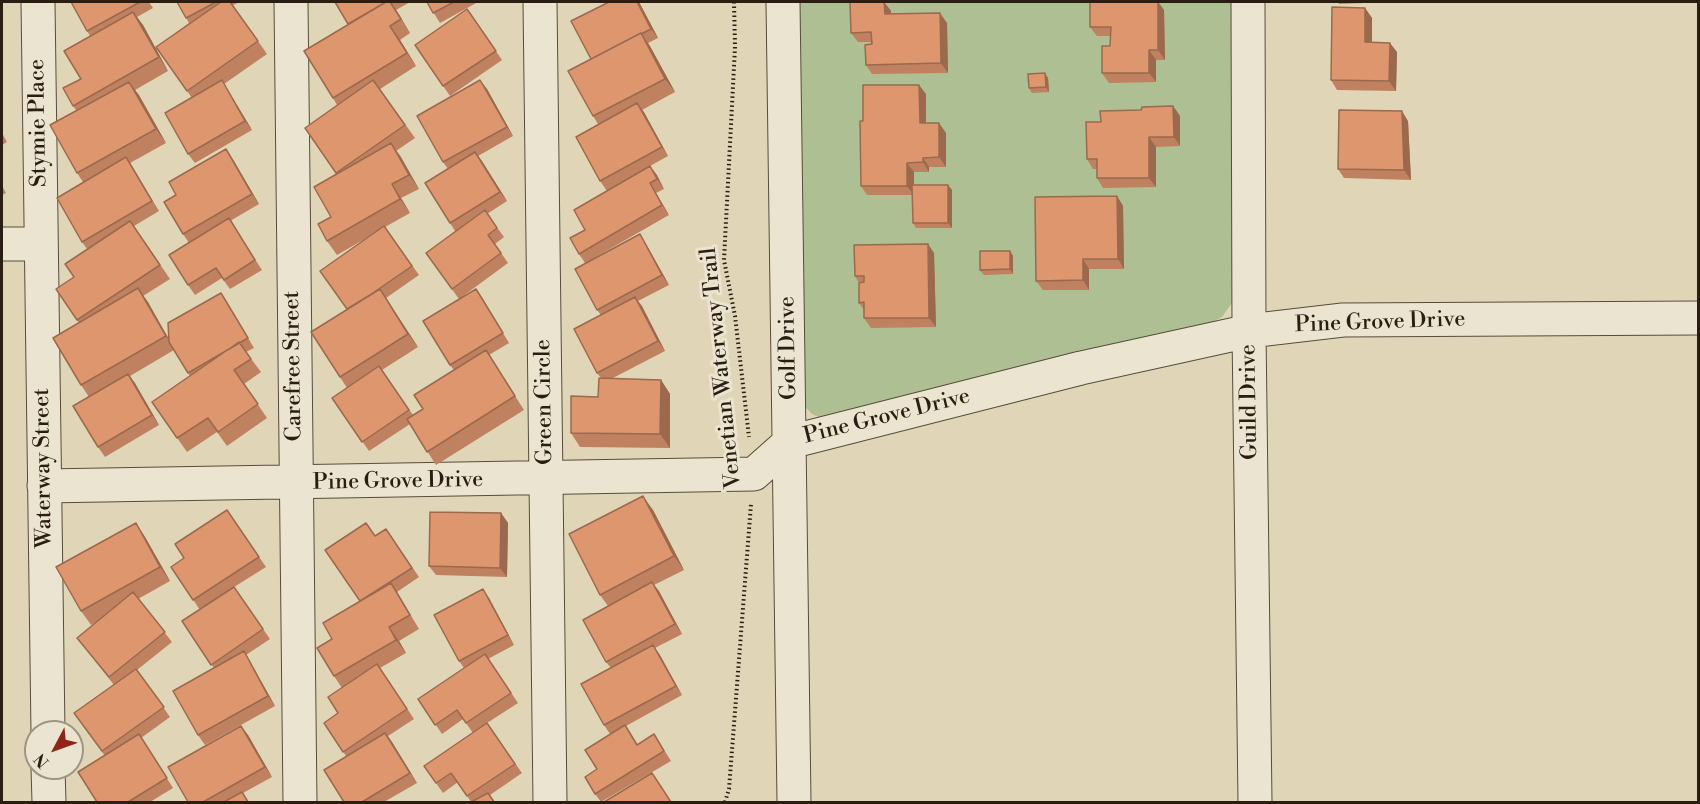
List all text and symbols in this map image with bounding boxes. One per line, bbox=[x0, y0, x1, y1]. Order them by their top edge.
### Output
street label: Stymie Place bbox=[25, 59, 53, 187]
street label: Venetian Waterway Trail bbox=[696, 246, 748, 490]
street label: Carefree Street bbox=[279, 291, 309, 441]
street label: Golf Drive bbox=[775, 296, 803, 400]
street label: Pine Grove Drive bbox=[1294, 307, 1466, 339]
street label: Green Circle bbox=[531, 339, 559, 465]
street label: Guild Drive bbox=[1236, 344, 1264, 460]
street label: Pine Grove Drive bbox=[801, 384, 973, 450]
street label: Waterway Street bbox=[29, 388, 59, 548]
street label: Pine Grove Drive bbox=[312, 467, 484, 497]
north arrow bbox=[24, 720, 84, 780]
text: N bbox=[30, 749, 54, 772]

